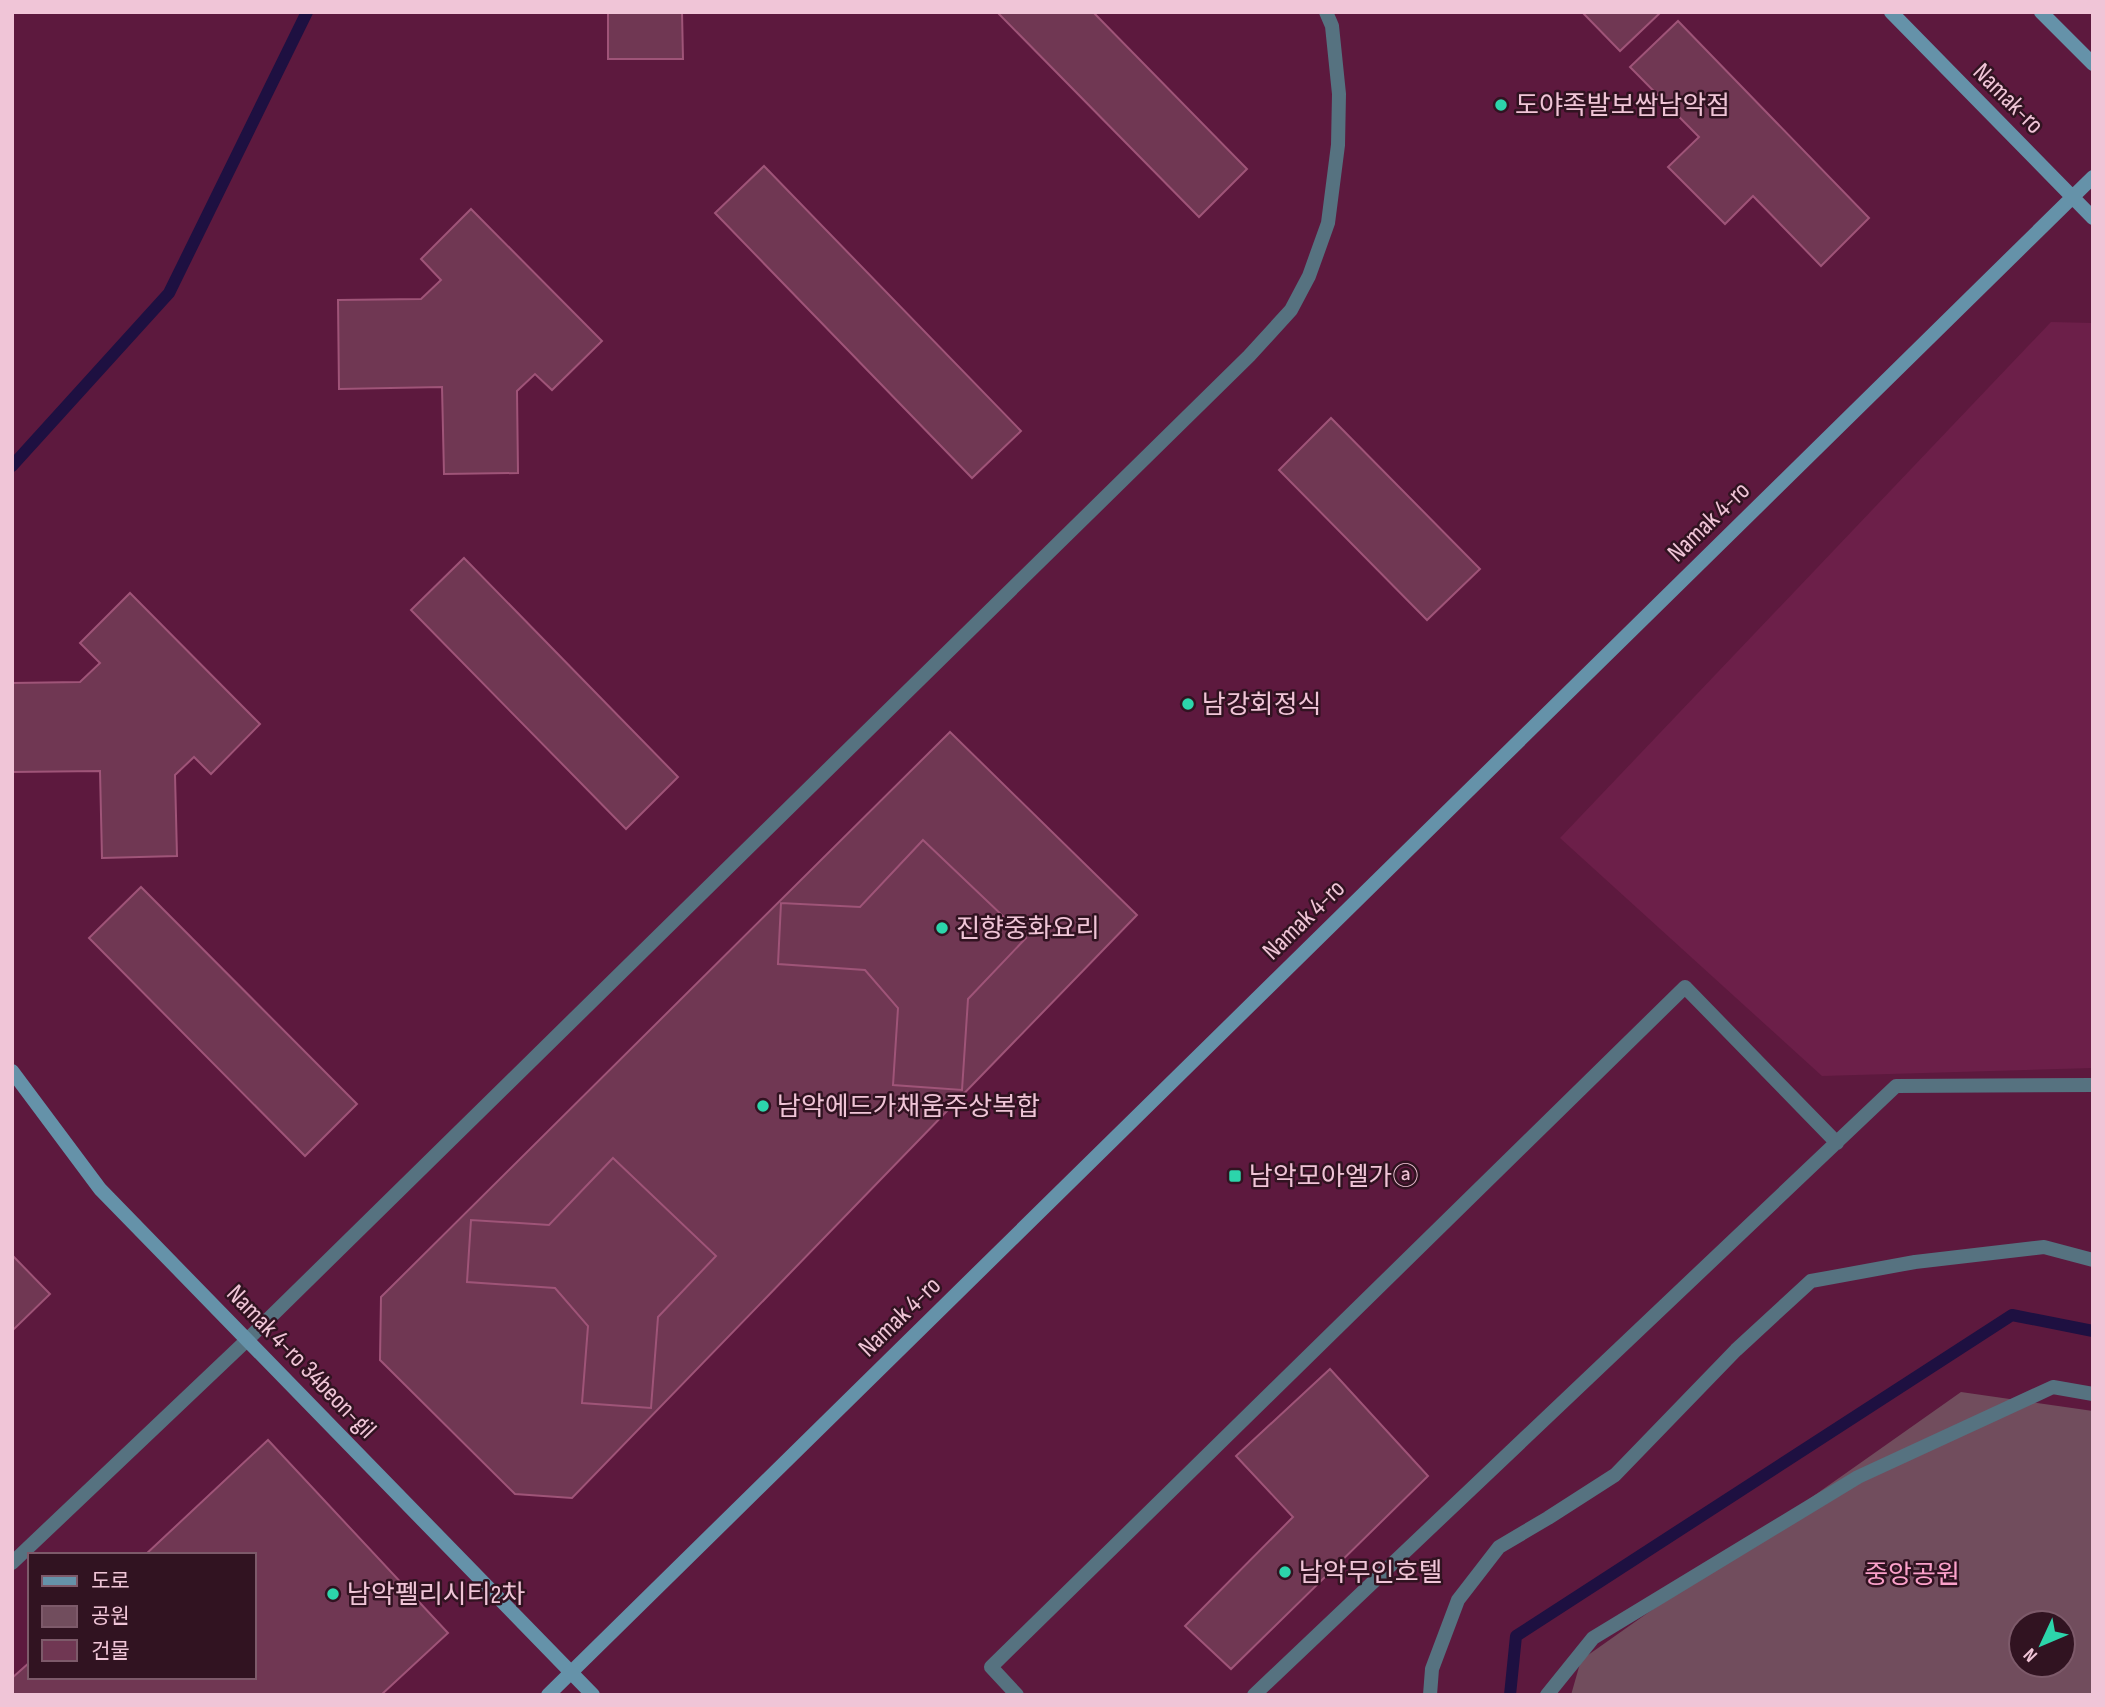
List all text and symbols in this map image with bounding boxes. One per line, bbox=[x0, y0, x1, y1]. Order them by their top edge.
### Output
street label: Namak-ro bbox=[1966, 57, 2050, 141]
place label: 도야족발보쌈남악점 bbox=[1515, 91, 1730, 122]
marker: 도야족발보쌈남악점 bbox=[1493, 97, 1509, 113]
street label: Namak 4-ro bbox=[1661, 475, 1757, 569]
place label: 남강회정식 bbox=[1202, 690, 1322, 721]
marker: 남강회정식 bbox=[1180, 696, 1196, 712]
street label: Namak 4-ro bbox=[1256, 873, 1352, 967]
place label: 진향중화요리 bbox=[956, 914, 1100, 945]
marker: 진향중화요리 bbox=[934, 920, 950, 936]
place label: 남악에드가채움주상복합 bbox=[777, 1092, 1040, 1123]
marker: 남악에드가채움주상복합 bbox=[755, 1098, 771, 1114]
place label: 남악모아엘가ⓐ bbox=[1249, 1162, 1419, 1193]
marker: 남악모아엘가ⓐ bbox=[1227, 1168, 1243, 1184]
street label: Namak 4-ro bbox=[852, 1270, 948, 1364]
street label: Namak 4-ro 34beon-gil bbox=[220, 1279, 382, 1445]
legend bbox=[28, 1553, 256, 1679]
place label: 남악무인호텔 bbox=[1299, 1558, 1443, 1589]
park label: 중앙공원 bbox=[1864, 1560, 1960, 1591]
marker: 남악무인호텔 bbox=[1277, 1564, 1293, 1580]
text: 도로 bbox=[91, 1569, 130, 1594]
place label: 남악펠리시티2차 bbox=[347, 1580, 525, 1611]
marker: 남악펠리시티2차 bbox=[325, 1586, 341, 1602]
text: 공원 bbox=[91, 1604, 130, 1629]
north arrow bbox=[2007, 1609, 2077, 1679]
text: 건물 bbox=[91, 1639, 130, 1664]
text: N bbox=[2019, 1643, 2043, 1666]

